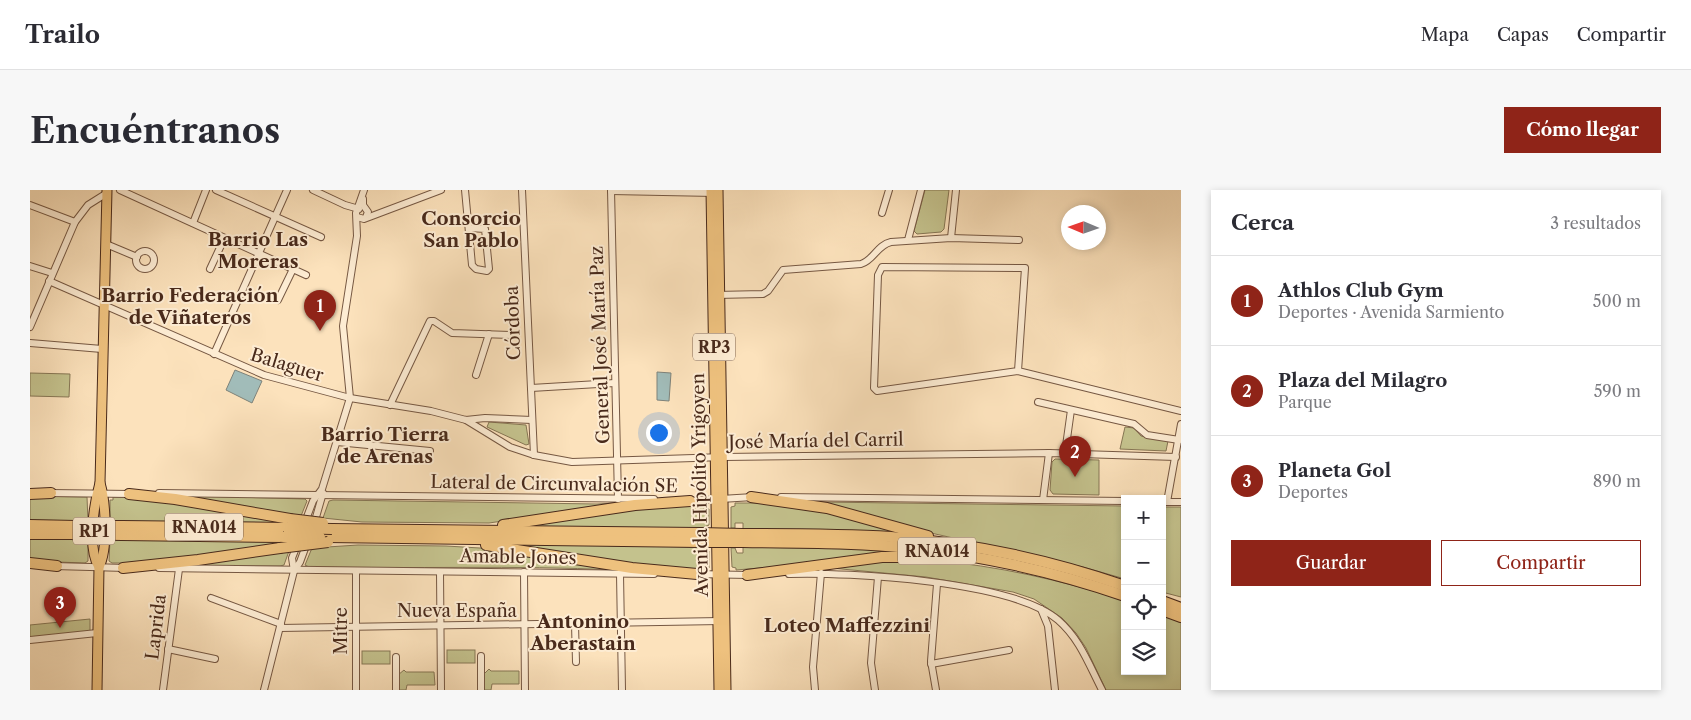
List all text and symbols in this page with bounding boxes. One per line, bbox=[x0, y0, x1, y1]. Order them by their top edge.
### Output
text: Trailo bbox=[25, 20, 100, 49]
text: Mapa bbox=[1421, 24, 1469, 46]
text: Capas bbox=[1497, 24, 1549, 46]
text: Compartir bbox=[1577, 24, 1666, 46]
button: Cómo llegar bbox=[1504, 107, 1661, 153]
text: Encuéntranos bbox=[30, 109, 280, 152]
north arrow bbox=[1061, 205, 1106, 250]
district label: Consorcio San Pablo bbox=[421, 207, 521, 252]
text: Cerca bbox=[1231, 210, 1294, 235]
text: 3 resultados bbox=[1550, 213, 1641, 233]
district label: Barrio Las Moreras bbox=[208, 228, 308, 273]
street label: General José María Paz bbox=[586, 246, 614, 444]
text: Athlos Club Gym bbox=[1278, 279, 1444, 302]
district label: Barrio Federación de Viñateros bbox=[101, 284, 279, 329]
street label: Córdoba bbox=[501, 285, 525, 361]
pin: 1 bbox=[304, 290, 336, 331]
text: 1 bbox=[1243, 291, 1251, 311]
text: 500 m bbox=[1593, 291, 1641, 311]
text: Deportes · Avenida Sarmiento bbox=[1278, 302, 1504, 322]
road number: RP3 bbox=[693, 334, 735, 360]
street label: Balaguer bbox=[248, 343, 327, 387]
text: Plaza del Milagro bbox=[1278, 369, 1447, 392]
street label: Avenida Hipólito Yrigoyen bbox=[687, 373, 713, 598]
text: 2 bbox=[1242, 381, 1252, 401]
text: 590 m bbox=[1594, 381, 1641, 401]
text: Parque bbox=[1278, 392, 1332, 412]
your location bbox=[646, 420, 672, 446]
district label: Barrio Tierra de Arenas bbox=[321, 423, 450, 468]
street label: José María del Carril bbox=[725, 428, 904, 454]
pin: 2 bbox=[1059, 436, 1091, 477]
text: Planeta Gol bbox=[1278, 459, 1391, 482]
street label: Lateral de Circunvalación SE bbox=[430, 471, 678, 497]
text: 3 bbox=[1242, 471, 1252, 491]
text: 890 m bbox=[1593, 471, 1641, 491]
text: Deportes bbox=[1278, 482, 1348, 502]
map controls bbox=[1121, 495, 1166, 675]
button: + bbox=[1121, 495, 1166, 540]
road number: RNA014 bbox=[165, 514, 243, 541]
road number: RP1 bbox=[73, 518, 115, 544]
road number: RNA014 bbox=[898, 538, 976, 564]
button: − bbox=[1121, 540, 1166, 585]
button: Guardar bbox=[1231, 540, 1431, 586]
button: Compartir bbox=[1441, 540, 1641, 586]
street label: Amable Jones bbox=[458, 545, 577, 569]
button: locate bbox=[1121, 585, 1166, 630]
pin: 3 bbox=[44, 587, 76, 628]
street label: Laprida bbox=[141, 592, 171, 661]
street label: Nueva España bbox=[397, 600, 518, 622]
street label: Mitre bbox=[330, 607, 352, 655]
district label: Antonino Aberastain bbox=[529, 610, 636, 655]
district label: Loteo Maffezzini bbox=[764, 614, 930, 637]
button: layers bbox=[1121, 630, 1166, 675]

